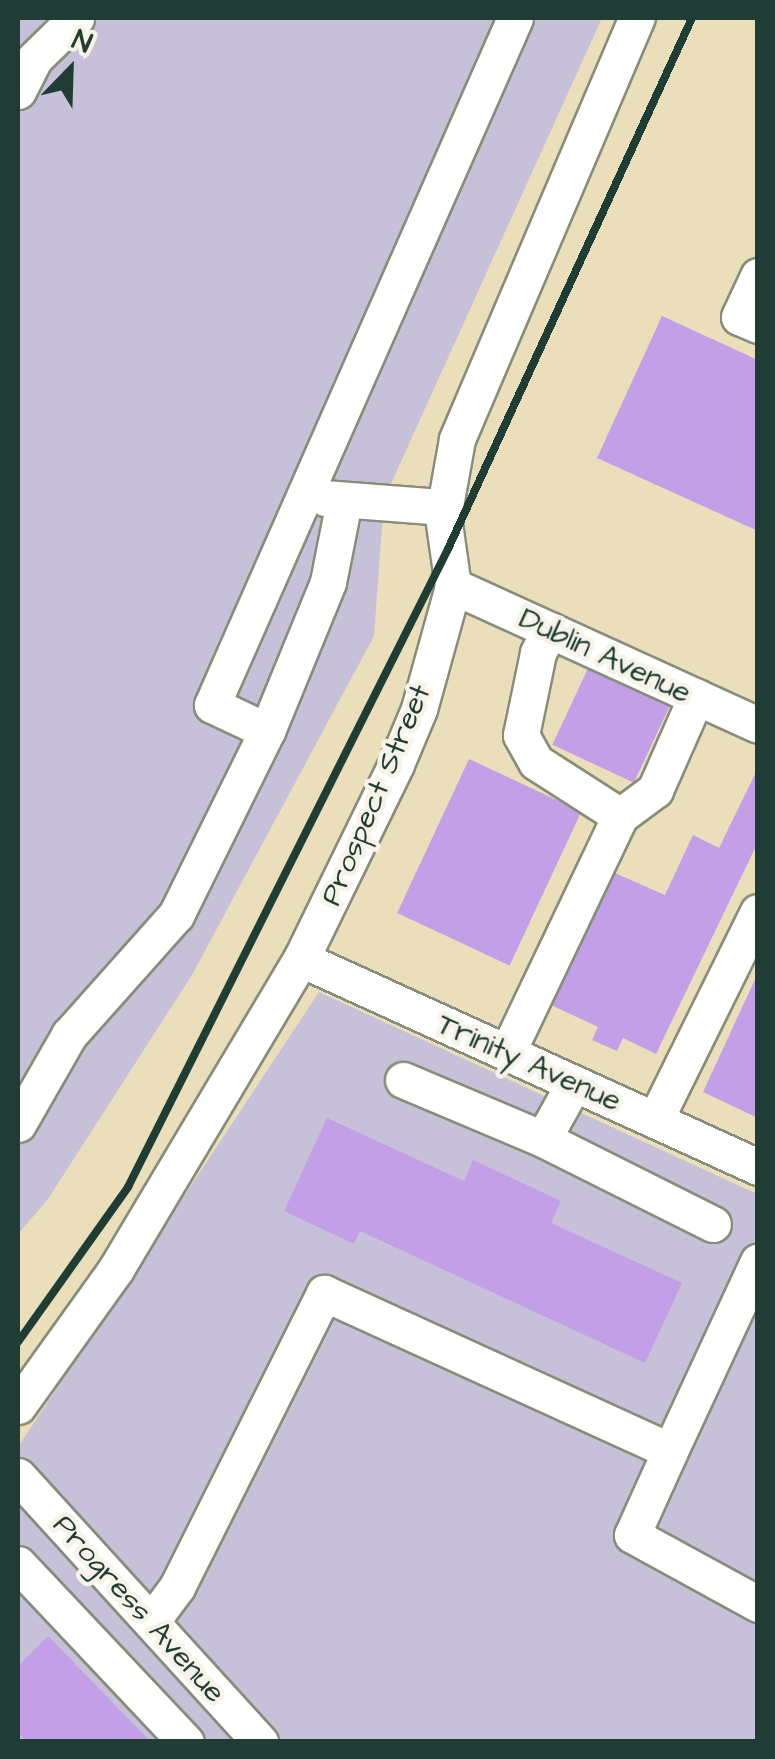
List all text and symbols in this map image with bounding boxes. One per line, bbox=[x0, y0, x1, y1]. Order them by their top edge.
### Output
north arrow bbox=[20, 20, 120, 120]
text: N bbox=[66, 21, 98, 63]
street label: Dublin Avenue bbox=[513, 601, 697, 711]
street label: Prospect Street bbox=[313, 679, 439, 911]
street label: Trinity Avenue bbox=[432, 1006, 626, 1120]
street label: Progress Avenue bbox=[45, 1508, 233, 1710]

